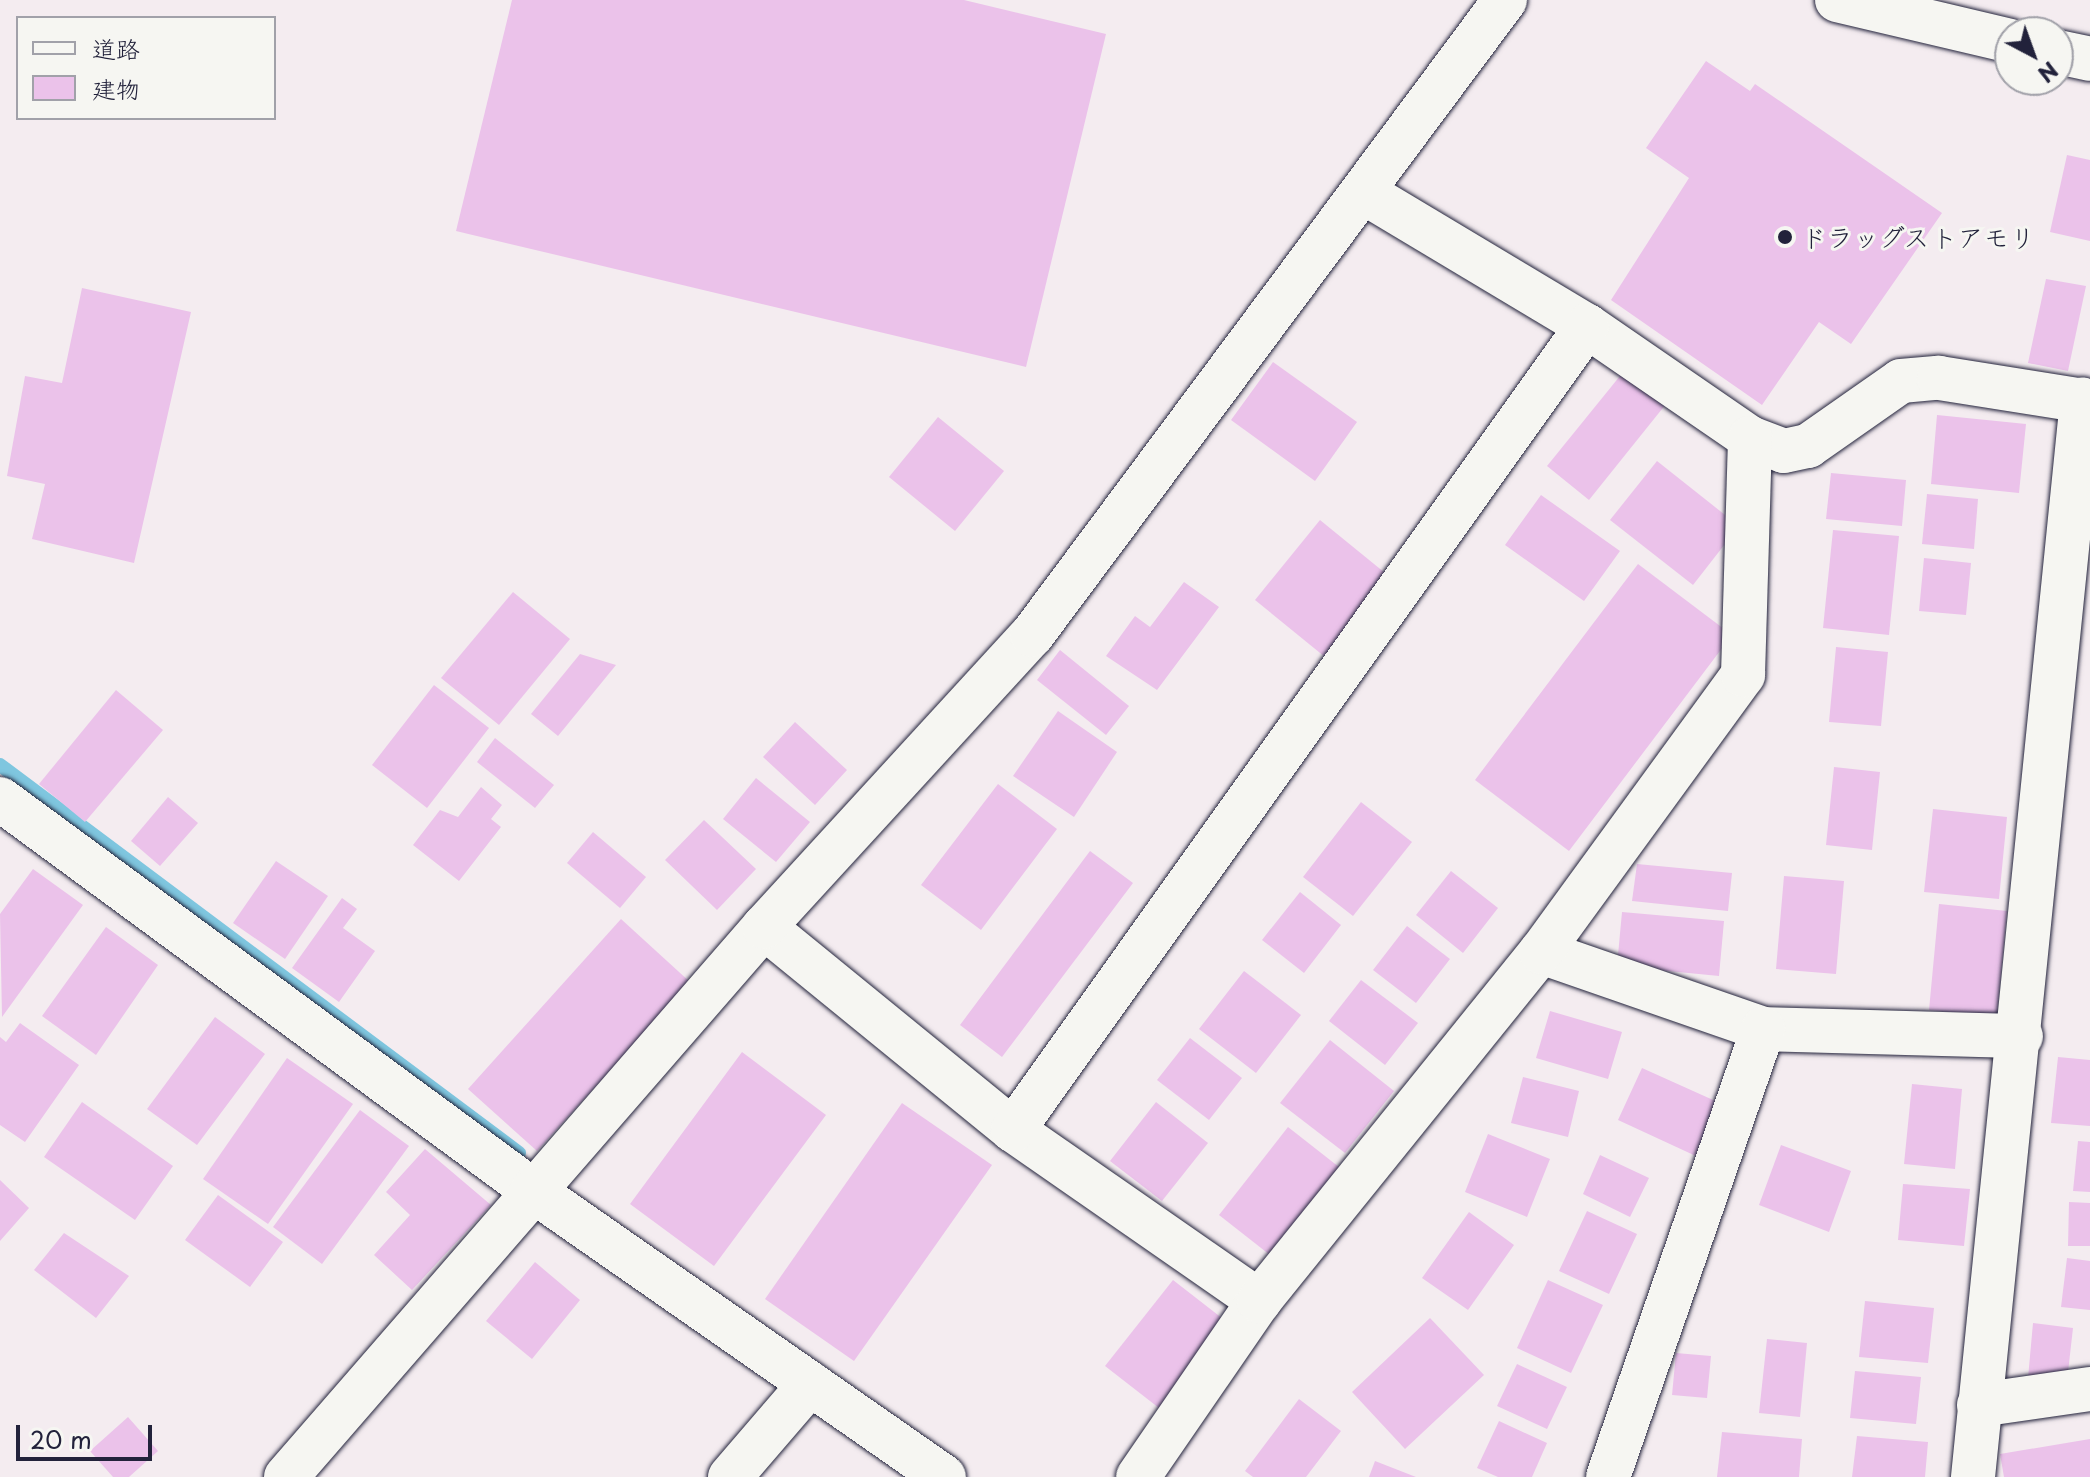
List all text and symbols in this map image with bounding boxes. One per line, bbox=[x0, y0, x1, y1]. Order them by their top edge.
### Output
legend bbox=[16, 16, 276, 120]
north arrow bbox=[1994, 16, 2074, 96]
text: 道路 bbox=[92, 30, 140, 66]
text: N bbox=[2031, 55, 2066, 91]
text: 建物 bbox=[92, 70, 140, 106]
place label: ドラッグストアモリ bbox=[1801, 221, 2035, 253]
marker: ドラッグストアモリ bbox=[1776, 228, 1794, 246]
scale bar bbox=[20, 1409, 156, 1459]
text: 20 m bbox=[30, 1421, 92, 1457]

